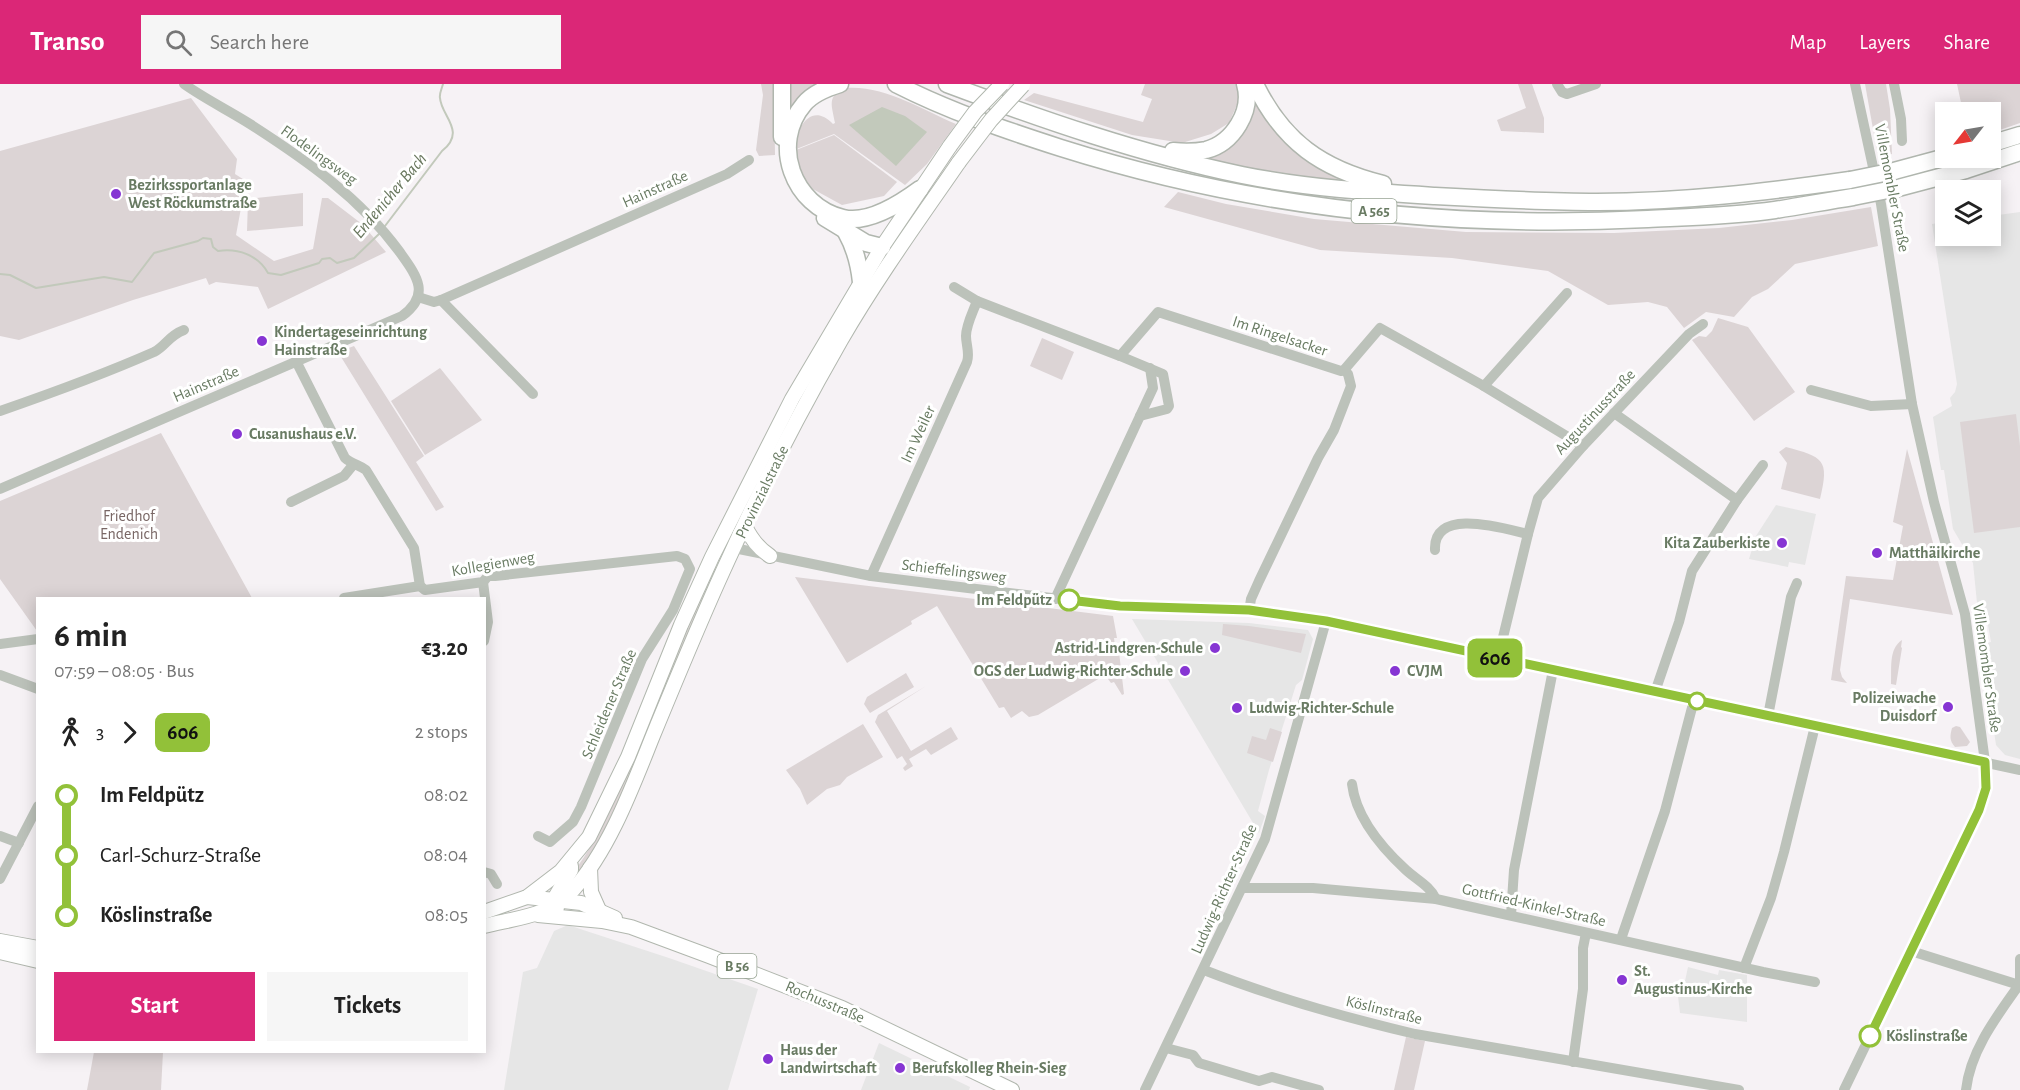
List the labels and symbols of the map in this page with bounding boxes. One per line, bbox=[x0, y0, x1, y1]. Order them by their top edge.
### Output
north arrow bbox=[1935, 102, 2001, 168]
street label: Flodelingsweg bbox=[278, 122, 360, 188]
street label: Villemombler Straße bbox=[1872, 123, 1912, 253]
water label: Endenicher Bach bbox=[349, 150, 431, 242]
street label: Hainstraße bbox=[620, 167, 690, 211]
place label: Bezirkssportanlage West Röckumstraße bbox=[128, 177, 257, 211]
marker: Bezirkssportanlage West Röckumstraße bbox=[109, 187, 123, 201]
road number: A 565 bbox=[1352, 199, 1396, 223]
street label: Im Ringelsacker bbox=[1231, 313, 1330, 359]
place label: Kindertageseinrichtung Hainstraße bbox=[274, 324, 428, 358]
marker: Kindertageseinrichtung Hainstraße bbox=[255, 334, 269, 348]
street label: Hainstraße bbox=[171, 363, 241, 405]
street label: Augustinusstraße bbox=[1552, 366, 1638, 458]
street label: Im Weiler bbox=[898, 402, 938, 465]
place label: Cusanushaus e.V. bbox=[249, 426, 357, 442]
marker: Cusanushaus e.V. bbox=[230, 427, 244, 441]
street label: Provinzialstraße bbox=[733, 443, 791, 541]
park label: Friedhof Endenich bbox=[100, 508, 158, 542]
place label: Kita Zauberkiste bbox=[1664, 535, 1770, 551]
marker: Kita Zauberkiste bbox=[1775, 536, 1789, 550]
place label: Matthäikirche bbox=[1889, 545, 1981, 561]
marker: Matthäikirche bbox=[1870, 546, 1884, 560]
street label: Kollegienweg bbox=[450, 549, 536, 579]
street label: Schieffelingsweg bbox=[901, 557, 1007, 585]
marker: Im Feldpütz bbox=[1058, 589, 1080, 611]
place label: Im Feldpütz bbox=[976, 592, 1052, 608]
street label: Villemombler Straße bbox=[1970, 602, 2004, 734]
line badge: 606 bbox=[1460, 638, 1530, 678]
place label: Astrid-Lindgren-Schule bbox=[1054, 640, 1203, 656]
marker: Astrid-Lindgren-Schule bbox=[1208, 641, 1222, 655]
street label: Schleidener Straße bbox=[579, 647, 639, 761]
place label: OGS der Ludwig-Richter-Schule bbox=[974, 663, 1173, 679]
place label: CVJM bbox=[1407, 663, 1443, 679]
marker: OGS der Ludwig-Richter-Schule bbox=[1178, 664, 1192, 678]
marker: CVJM bbox=[1388, 664, 1402, 678]
place label: Polizeiwache Duisdorf bbox=[1852, 690, 1938, 724]
unlabelled marker bbox=[1688, 692, 1706, 710]
place label: Ludwig-Richter-Schule bbox=[1249, 700, 1394, 716]
marker: Polizeiwache Duisdorf bbox=[1941, 700, 1955, 714]
marker: Ludwig-Richter-Schule bbox=[1230, 701, 1244, 715]
street label: Ludwig-Richter-Straße bbox=[1188, 822, 1260, 956]
street label: Gottfried-Kinkel-Straße bbox=[1461, 881, 1607, 929]
road number: B 56 bbox=[718, 954, 756, 978]
place label: St. Augustinus-Kirche bbox=[1634, 963, 1753, 997]
marker: St. Augustinus-Kirche bbox=[1615, 973, 1629, 987]
street label: Rochusstraße bbox=[783, 978, 867, 1026]
street label: Köslinstraße bbox=[1344, 993, 1424, 1027]
marker: Köslinstraße bbox=[1859, 1025, 1881, 1047]
place label: Köslinstraße bbox=[1886, 1028, 1968, 1044]
place label: Haus der Landwirtschaft bbox=[780, 1042, 877, 1076]
marker: Haus der Landwirtschaft bbox=[761, 1052, 775, 1066]
place label: Berufskolleg Rhein-Sieg bbox=[912, 1060, 1067, 1076]
marker: Berufskolleg Rhein-Sieg bbox=[893, 1061, 907, 1075]

